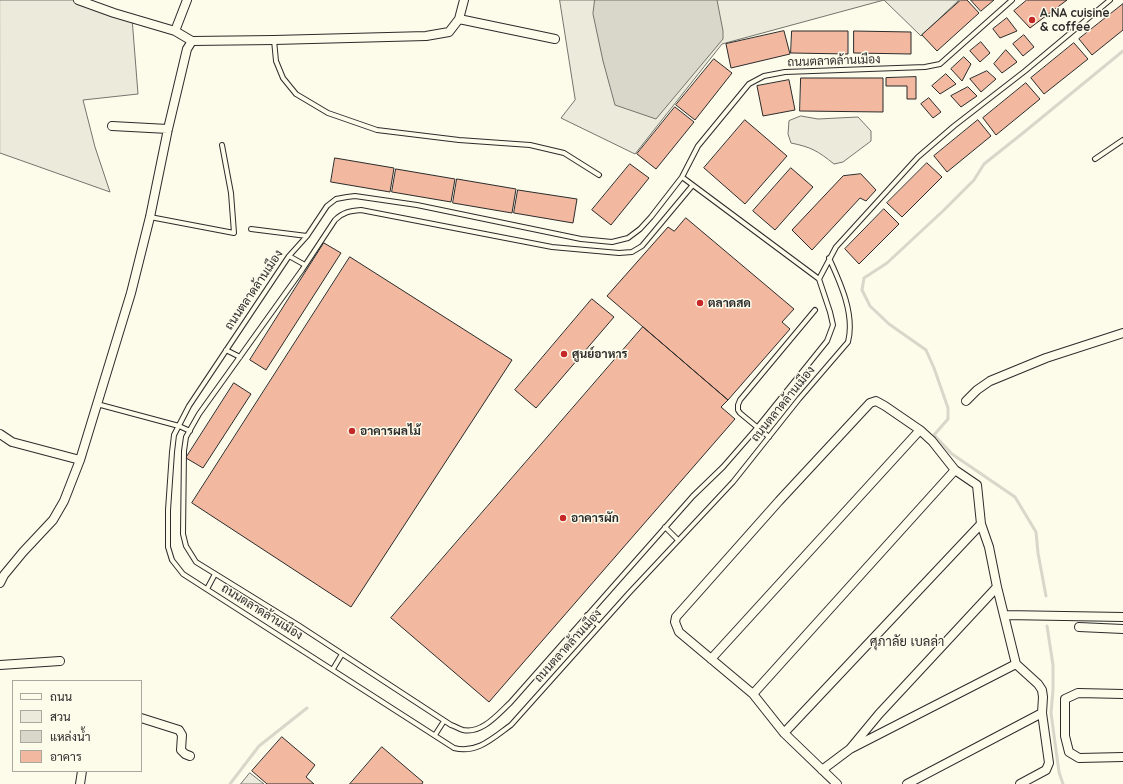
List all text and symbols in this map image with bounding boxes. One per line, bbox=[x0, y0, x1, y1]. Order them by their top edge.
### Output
place label: A.NA cuisine & coffee bbox=[1040, 6, 1109, 34]
marker: A.NA cuisine & coffee bbox=[1027, 15, 1037, 25]
street label: ถนนตลาดล้านเมือง bbox=[787, 52, 881, 70]
street label: ถนนตลาดล้านเมือง bbox=[222, 247, 286, 333]
place label: ตลาดสด bbox=[708, 296, 751, 310]
marker: ตลาดสด bbox=[695, 298, 705, 308]
place label: ศูนย์อาหาร bbox=[572, 347, 627, 361]
marker: ศูนย์อาหาร bbox=[559, 349, 569, 359]
street label: ถนนตลาดล้านเมือง bbox=[748, 363, 818, 445]
place label: อาคารผลไม้ bbox=[360, 424, 421, 438]
marker: อาคารผลไม้ bbox=[347, 426, 357, 436]
place label: อาคารผัก bbox=[571, 511, 619, 525]
marker: อาคารผัก bbox=[558, 513, 568, 523]
street label: ถนนตลาดล้านเมือง bbox=[219, 581, 305, 643]
street label: ถนนตลาดล้านเมือง bbox=[531, 606, 605, 686]
district label: ศุภาลัย เบลล่า bbox=[870, 634, 944, 650]
legend bbox=[12, 680, 142, 772]
text: ถนน bbox=[50, 689, 72, 704]
text: สวน bbox=[50, 709, 71, 724]
text: แหล่งน้ำ bbox=[50, 729, 90, 744]
text: อาคาร bbox=[50, 749, 82, 764]

